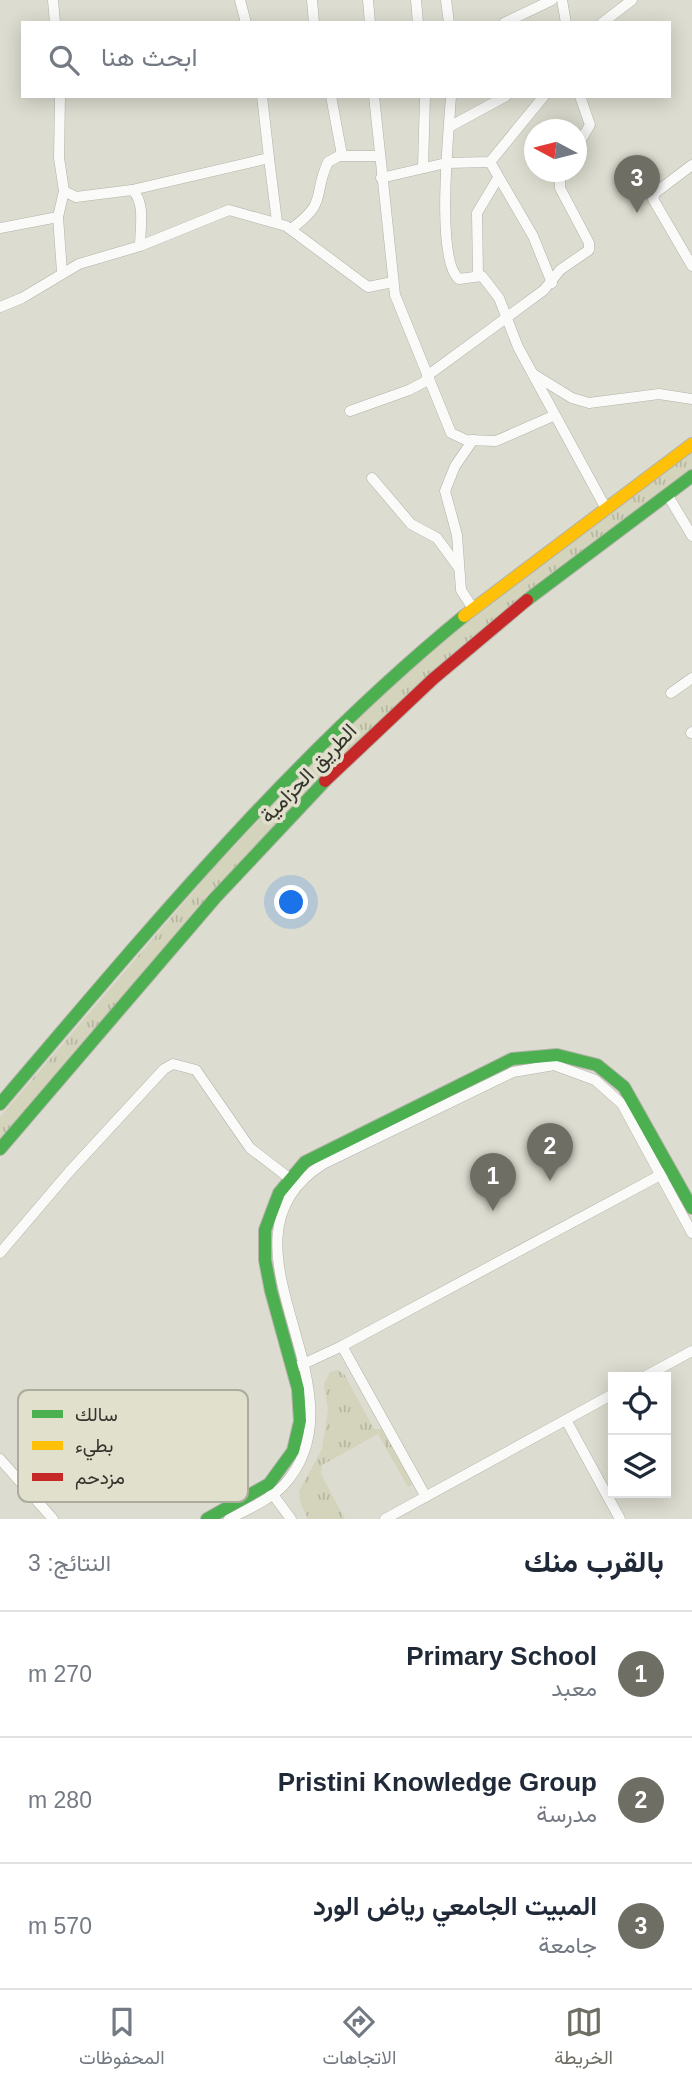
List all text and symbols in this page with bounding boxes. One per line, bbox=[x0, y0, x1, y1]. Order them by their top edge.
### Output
search box bbox=[21, 21, 671, 98]
icon: search bbox=[45, 41, 83, 79]
text: ابحث هنا bbox=[101, 42, 197, 72]
north arrow bbox=[524, 119, 587, 182]
pin: 3 bbox=[614, 155, 660, 213]
street label: الطريق الحزامية bbox=[255, 719, 362, 829]
your location bbox=[274, 885, 308, 919]
pin: 2 bbox=[527, 1123, 573, 1181]
pin: 1 bbox=[470, 1153, 516, 1211]
map controls bbox=[608, 1372, 671, 1498]
button: locate bbox=[608, 1372, 671, 1435]
legend bbox=[18, 1390, 248, 1502]
text: سالك bbox=[75, 1404, 118, 1425]
text: بطيء bbox=[75, 1435, 113, 1461]
button: layers bbox=[608, 1435, 671, 1498]
text: مزدحم bbox=[75, 1467, 125, 1490]
text: بالقرب منك bbox=[524, 1545, 664, 1578]
text: النتائج: 3 bbox=[28, 1550, 111, 1576]
text: Primary School bbox=[406, 1641, 597, 1671]
text: 270 m bbox=[28, 1661, 92, 1687]
text: 1 bbox=[635, 1661, 647, 1687]
text: معبد bbox=[551, 1675, 597, 1701]
text: Pristini Knowledge Group bbox=[278, 1767, 597, 1797]
text: 280 m bbox=[28, 1787, 92, 1813]
text: 2 bbox=[635, 1787, 647, 1813]
text: مدرسة bbox=[536, 1801, 597, 1827]
text: المبيت الجامعي رياض الورد bbox=[313, 1891, 597, 1921]
text: 570 m bbox=[28, 1913, 92, 1939]
text: 3 bbox=[635, 1913, 647, 1939]
text: جامعة bbox=[538, 1932, 597, 1958]
tab: المحفوظات bbox=[79, 2003, 165, 2074]
tab: الاتجاهات bbox=[323, 2003, 396, 2074]
tab: الخريطة bbox=[554, 2003, 613, 2074]

